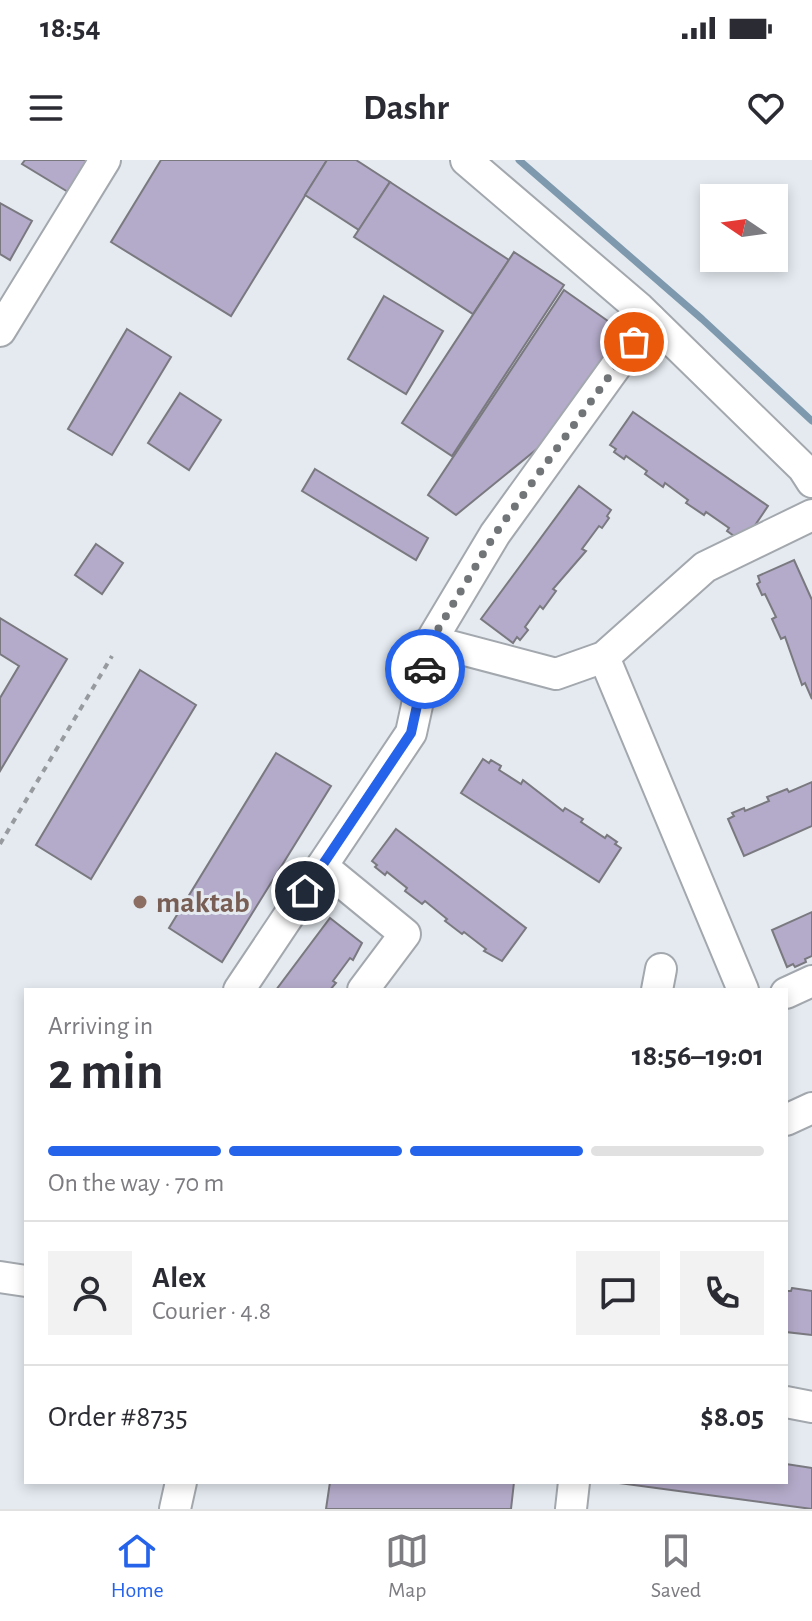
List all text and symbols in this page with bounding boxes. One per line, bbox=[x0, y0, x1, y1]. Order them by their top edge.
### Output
text: 18:54 bbox=[40, 13, 101, 43]
icon: menu bbox=[24, 86, 68, 130]
icon: heart bbox=[744, 86, 788, 130]
text: Dashr bbox=[363, 90, 449, 126]
north arrow bbox=[700, 184, 788, 272]
map controls bbox=[700, 184, 788, 272]
pin bbox=[600, 308, 668, 376]
icon: bag bbox=[612, 320, 656, 364]
courier bbox=[385, 629, 465, 709]
icon: car bbox=[403, 647, 447, 691]
pin bbox=[271, 857, 339, 925]
icon: home bbox=[283, 869, 327, 913]
place label: maktab bbox=[156, 888, 250, 918]
marker: maktab bbox=[131, 893, 149, 911]
text: Arriving in bbox=[48, 1013, 153, 1039]
text: 18:56–19:01 bbox=[632, 1041, 764, 1071]
text: 2 min bbox=[48, 1046, 163, 1098]
text: On the way · 70 m bbox=[48, 1170, 224, 1196]
button: person bbox=[48, 1251, 132, 1335]
button: chat bbox=[576, 1251, 660, 1335]
button: phone bbox=[680, 1251, 764, 1335]
text: Alex bbox=[152, 1263, 206, 1293]
text: Courier · 4.8 bbox=[152, 1298, 271, 1324]
text: Order #8735 bbox=[48, 1402, 188, 1432]
text: $8.05 bbox=[700, 1402, 764, 1432]
tab: Home bbox=[111, 1529, 164, 1603]
tab: Map bbox=[385, 1529, 429, 1603]
tab: Saved bbox=[651, 1529, 701, 1603]

